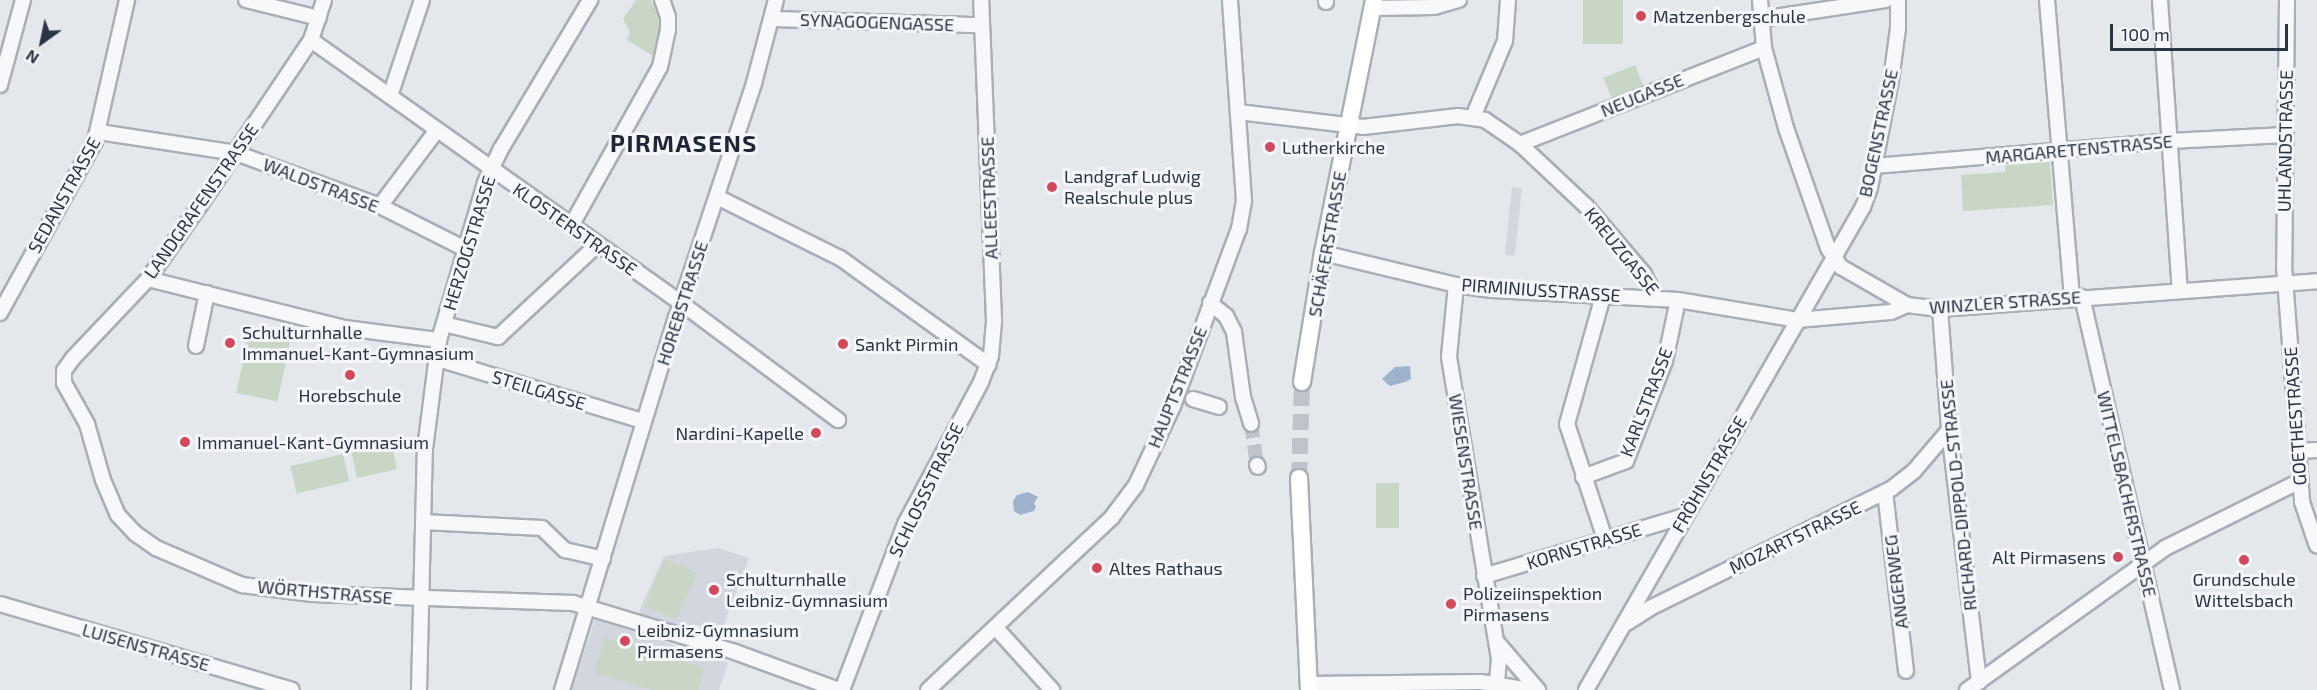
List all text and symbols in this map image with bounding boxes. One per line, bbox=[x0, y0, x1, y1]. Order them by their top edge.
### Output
place label: Matzenbergschule bbox=[1653, 5, 1806, 27]
street label: SYNAGOGENGASSE bbox=[800, 9, 954, 35]
marker: Matzenbergschule bbox=[1634, 9, 1648, 23]
north arrow bbox=[12, 12, 72, 72]
scale bar bbox=[2113, 12, 2292, 50]
text: 100 m bbox=[2121, 23, 2170, 45]
text: N bbox=[22, 46, 42, 69]
street label: BOGENSTRASSE bbox=[1854, 67, 1902, 199]
street label: NEUGASSE bbox=[1597, 69, 1687, 121]
street label: UHLANDSTRASSE bbox=[2273, 70, 2297, 212]
street label: LANDGRAFENSTRASSE bbox=[139, 119, 263, 283]
district label: PIRMASENS bbox=[610, 129, 758, 157]
street label: MARGARETENSTRASSE bbox=[1984, 130, 2174, 168]
street label: SEDANSTRASSE bbox=[23, 133, 105, 257]
street label: ALLEESTRASSE bbox=[976, 136, 1002, 260]
place label: Lutherkirche bbox=[1282, 136, 1385, 158]
marker: Lutherkirche bbox=[1263, 140, 1277, 154]
street label: WALDSTRASSE bbox=[260, 153, 382, 217]
place label: Landgraf Ludwig Realschule plus bbox=[1064, 166, 1201, 208]
street label: SCHÄFERSTRASSE bbox=[1304, 169, 1350, 319]
street label: HERZOGSTRASSE bbox=[438, 173, 500, 313]
street label: KLOSTERSTRASSE bbox=[509, 178, 641, 280]
marker: Landgraf Ludwig Realschule plus bbox=[1045, 180, 1059, 194]
street label: KREUZGASSE bbox=[1580, 203, 1664, 299]
street label: HOREBSTRASSE bbox=[652, 238, 712, 368]
street label: PIRMINIUSSTRASSE bbox=[1461, 274, 1621, 306]
street label: WINZLER STRASSE bbox=[1928, 286, 2082, 318]
place label: Schulturnhalle Immanuel-Kant-Gymnasium bbox=[242, 322, 474, 364]
street label: HAUPTSTRASSE bbox=[1143, 323, 1211, 451]
place label: Sankt Pirmin bbox=[855, 333, 958, 355]
marker: Schulturnhalle Immanuel-Kant-Gymnasium bbox=[223, 336, 237, 350]
marker: Sankt Pirmin bbox=[836, 337, 850, 351]
street label: KARLSTRASSE bbox=[1615, 344, 1677, 460]
street label: GOETHESTRASSE bbox=[2279, 346, 2311, 486]
street label: STEILGASSE bbox=[489, 365, 589, 415]
marker: Horebschule bbox=[343, 368, 357, 382]
street label: RICHARD-DIPPOLD-STRASSE bbox=[1935, 378, 1981, 612]
place label: Horebschule bbox=[299, 384, 401, 406]
street label: WITTELSBACHERSTRASSE bbox=[2093, 389, 2161, 599]
street label: WIESENSTRASSE bbox=[1445, 392, 1487, 532]
street label: FRÖHNSTRASSE bbox=[1667, 412, 1751, 536]
street label: SCHLOSSSTRASSE bbox=[884, 419, 968, 561]
place label: Nardini-Kapelle bbox=[676, 422, 804, 444]
marker: Nardini-Kapelle bbox=[809, 426, 823, 440]
place label: Immanuel-Kant-Gymnasium bbox=[197, 431, 429, 453]
marker: Immanuel-Kant-Gymnasium bbox=[178, 435, 192, 449]
street label: MOZARTSTRASSE bbox=[1726, 496, 1864, 578]
street label: KORNSTRASSE bbox=[1524, 518, 1644, 574]
street label: ANGERWEG bbox=[1880, 534, 1912, 630]
place label: Alt Pirmasens bbox=[1992, 546, 2106, 568]
marker: Alt Pirmasens bbox=[2111, 550, 2125, 564]
marker: Grundschule Wittelsbach bbox=[2237, 553, 2251, 567]
place label: Altes Rathaus bbox=[1109, 557, 1223, 579]
marker: Altes Rathaus bbox=[1090, 561, 1104, 575]
place label: Schulturnhalle Leibniz-Gymnasium bbox=[726, 569, 888, 612]
place label: Grundschule Wittelsbach bbox=[2192, 569, 2296, 612]
street label: WÖRTHSTRASSE bbox=[256, 575, 394, 609]
marker: Schulturnhalle Leibniz-Gymnasium bbox=[707, 583, 721, 597]
place label: Polizeiinspektion Pirmasens bbox=[1463, 583, 1602, 626]
marker: Polizeiinspektion Pirmasens bbox=[1444, 597, 1458, 611]
street label: LUISENSTRASSE bbox=[80, 618, 212, 676]
place label: Leibniz-Gymnasium Pirmasens bbox=[637, 620, 799, 662]
marker: Leibniz-Gymnasium Pirmasens bbox=[618, 634, 632, 648]

